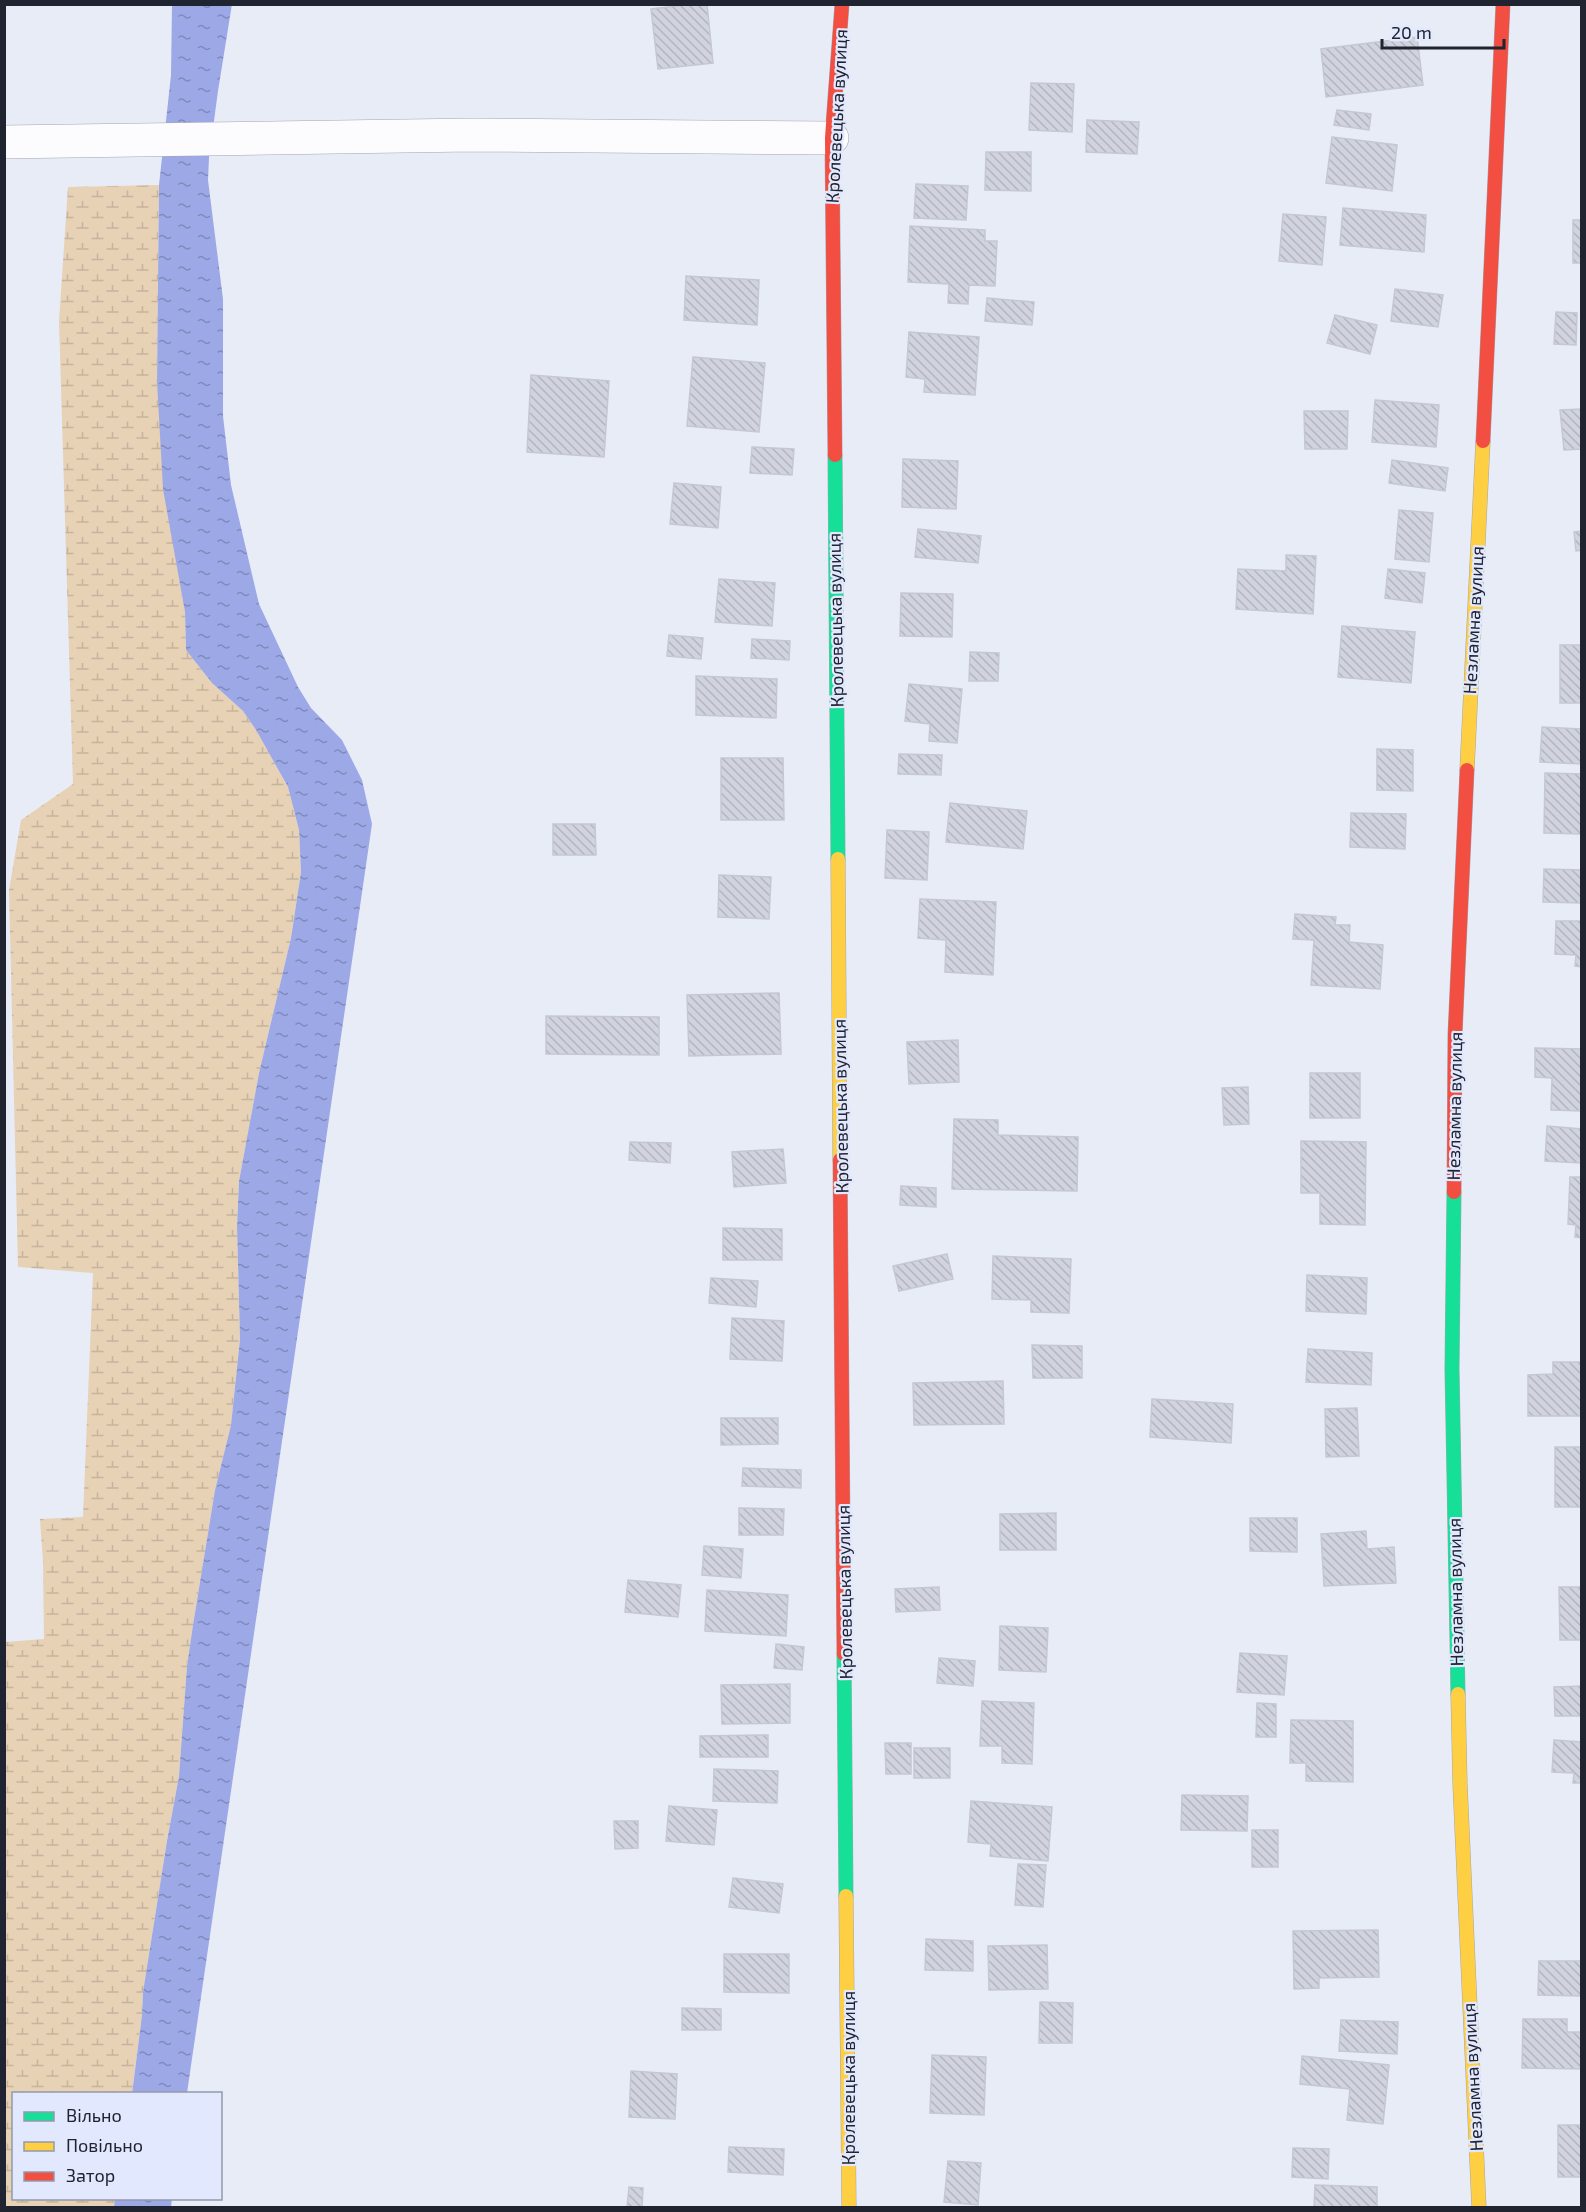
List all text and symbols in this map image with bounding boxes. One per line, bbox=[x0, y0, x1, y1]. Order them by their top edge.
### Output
scale bar bbox=[1382, 12, 1504, 50]
text: 20 m bbox=[1391, 21, 1432, 43]
street label: Кролевецька вулиця bbox=[820, 28, 852, 204]
street label: Кролевецька вулиця bbox=[822, 533, 848, 707]
street label: Незламна вулиця bbox=[1458, 545, 1488, 695]
street label: Кролевецька вулиця bbox=[827, 1019, 853, 1193]
street label: Незламна вулиця bbox=[1442, 1032, 1466, 1180]
street label: Кролевецька вулиця bbox=[831, 1505, 857, 1679]
street label: Незламна вулиця bbox=[1443, 1518, 1467, 1666]
street label: Кролевецька вулиця bbox=[837, 1991, 859, 2165]
street label: Незламна вулиця bbox=[1457, 2002, 1487, 2152]
legend bbox=[12, 2092, 222, 2200]
text: Вільно bbox=[66, 2104, 122, 2126]
text: Повільно bbox=[66, 2134, 143, 2156]
text: Затор bbox=[66, 2164, 115, 2186]

